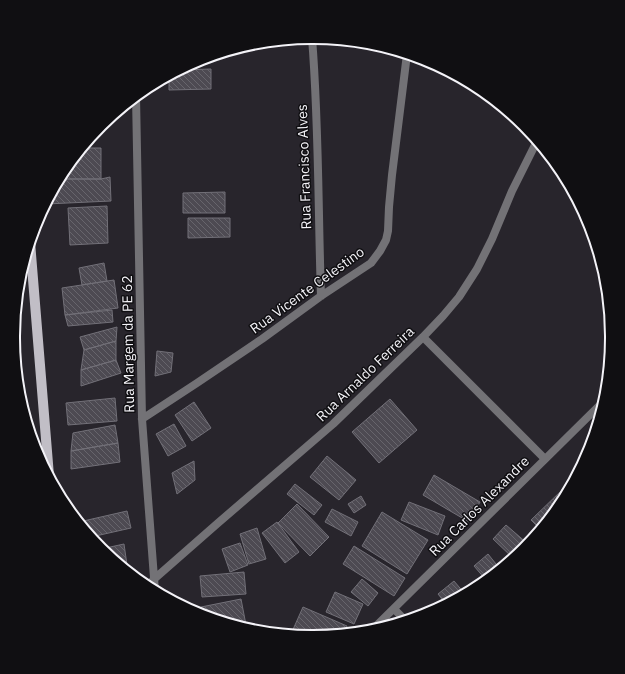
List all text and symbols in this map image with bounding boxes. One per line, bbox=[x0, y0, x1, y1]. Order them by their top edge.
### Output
street label: Rua Francisco Alves bbox=[293, 104, 315, 230]
street label: Rua Vicente Celestino bbox=[246, 242, 368, 338]
street label: Rua Margem da PE 62 bbox=[118, 275, 138, 413]
street label: Rua Arnaldo Ferreira bbox=[312, 322, 418, 425]
street label: Rua Carlos Alexandre bbox=[425, 452, 533, 560]

